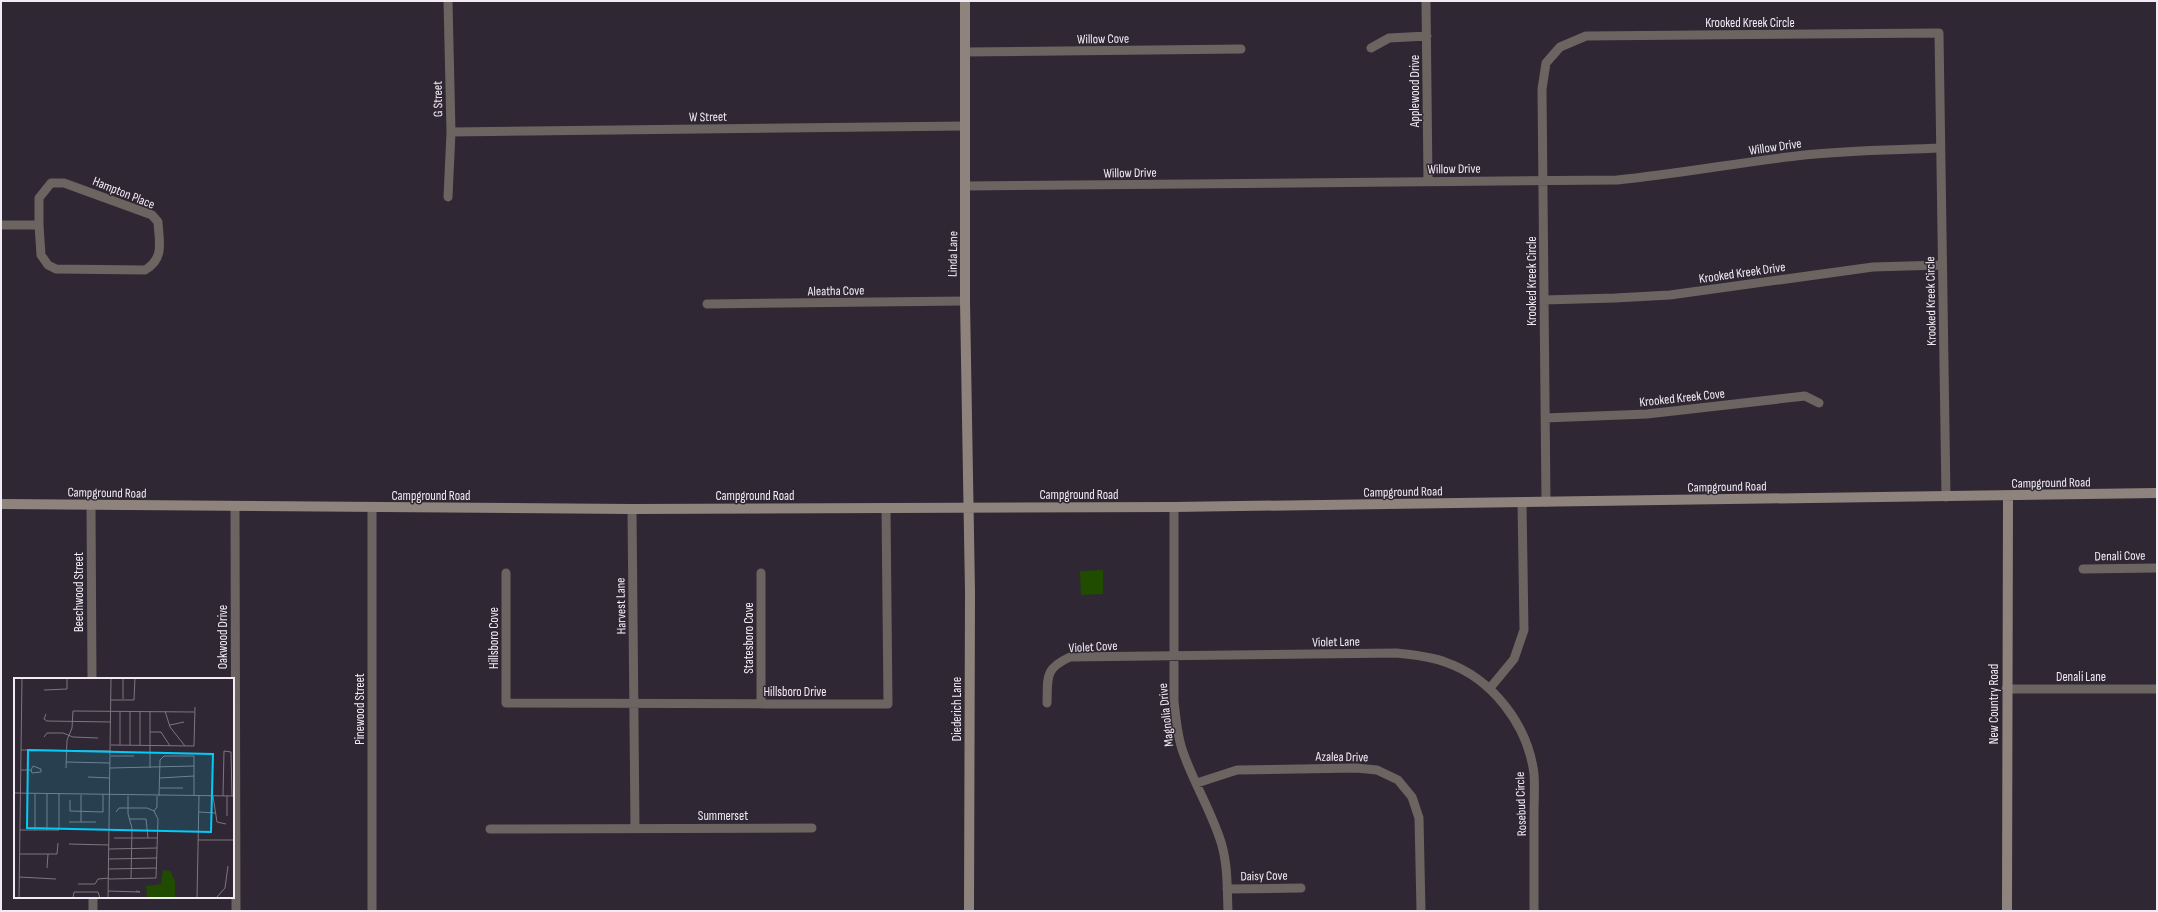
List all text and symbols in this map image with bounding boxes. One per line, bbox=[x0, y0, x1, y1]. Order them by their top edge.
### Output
street label: Krooked Kreek Circle bbox=[1705, 15, 1795, 31]
street label: Willow Cove bbox=[1077, 31, 1129, 47]
street label: Applewood Drive bbox=[1407, 55, 1423, 128]
street label: G Street bbox=[430, 81, 446, 117]
street label: W Street bbox=[689, 109, 727, 125]
street label: Willow Drive bbox=[1748, 135, 1803, 159]
street label: Willow Drive bbox=[1427, 161, 1481, 177]
street label: Willow Drive bbox=[1103, 165, 1157, 181]
street label: Hampton Place bbox=[90, 173, 157, 213]
street label: Linda Lane bbox=[945, 231, 961, 277]
street label: Krooked Kreek Circle bbox=[1524, 236, 1540, 326]
street label: Krooked Kreek Circle bbox=[1922, 256, 1940, 346]
street label: Krooked Kreek Drive bbox=[1698, 259, 1786, 287]
street label: Aleatha Cove bbox=[807, 283, 864, 300]
street label: Krooked Kreek Cove bbox=[1638, 386, 1726, 410]
street label: Campground Road bbox=[2011, 474, 2091, 492]
street label: Campground Road bbox=[1687, 478, 1767, 496]
street label: Campground Road bbox=[1363, 483, 1443, 501]
street label: Campground Road bbox=[67, 484, 147, 502]
street label: Campground Road bbox=[1039, 487, 1119, 503]
street label: Campground Road bbox=[391, 488, 471, 504]
street label: Campground Road bbox=[715, 488, 795, 504]
street label: Denali Cove bbox=[2094, 548, 2146, 564]
street label: Beechwood Street bbox=[71, 552, 87, 632]
street label: Harvest Lane bbox=[613, 577, 629, 635]
street label: Statesboro Cove bbox=[741, 602, 757, 674]
street label: Oakwood Drive bbox=[215, 605, 231, 669]
street label: Hillsboro Cove bbox=[486, 607, 502, 669]
street label: Violet Lane bbox=[1312, 634, 1360, 650]
street label: Violet Cove bbox=[1068, 638, 1118, 656]
street label: New Country Road bbox=[1986, 664, 2002, 744]
street label: Denali Lane bbox=[2056, 669, 2106, 685]
street label: Pinewood Street bbox=[352, 673, 368, 745]
street label: Diederich Lane bbox=[949, 677, 965, 741]
inset map bbox=[14, 678, 234, 898]
street label: Magnolia Drive bbox=[1155, 682, 1177, 747]
street label: Hillsboro Drive bbox=[764, 684, 827, 700]
street label: Azalea Drive bbox=[1314, 749, 1369, 765]
street label: Rosebud Circle bbox=[1512, 771, 1530, 836]
street label: Summerset bbox=[698, 808, 748, 824]
street label: Daisy Cove bbox=[1240, 868, 1288, 884]

